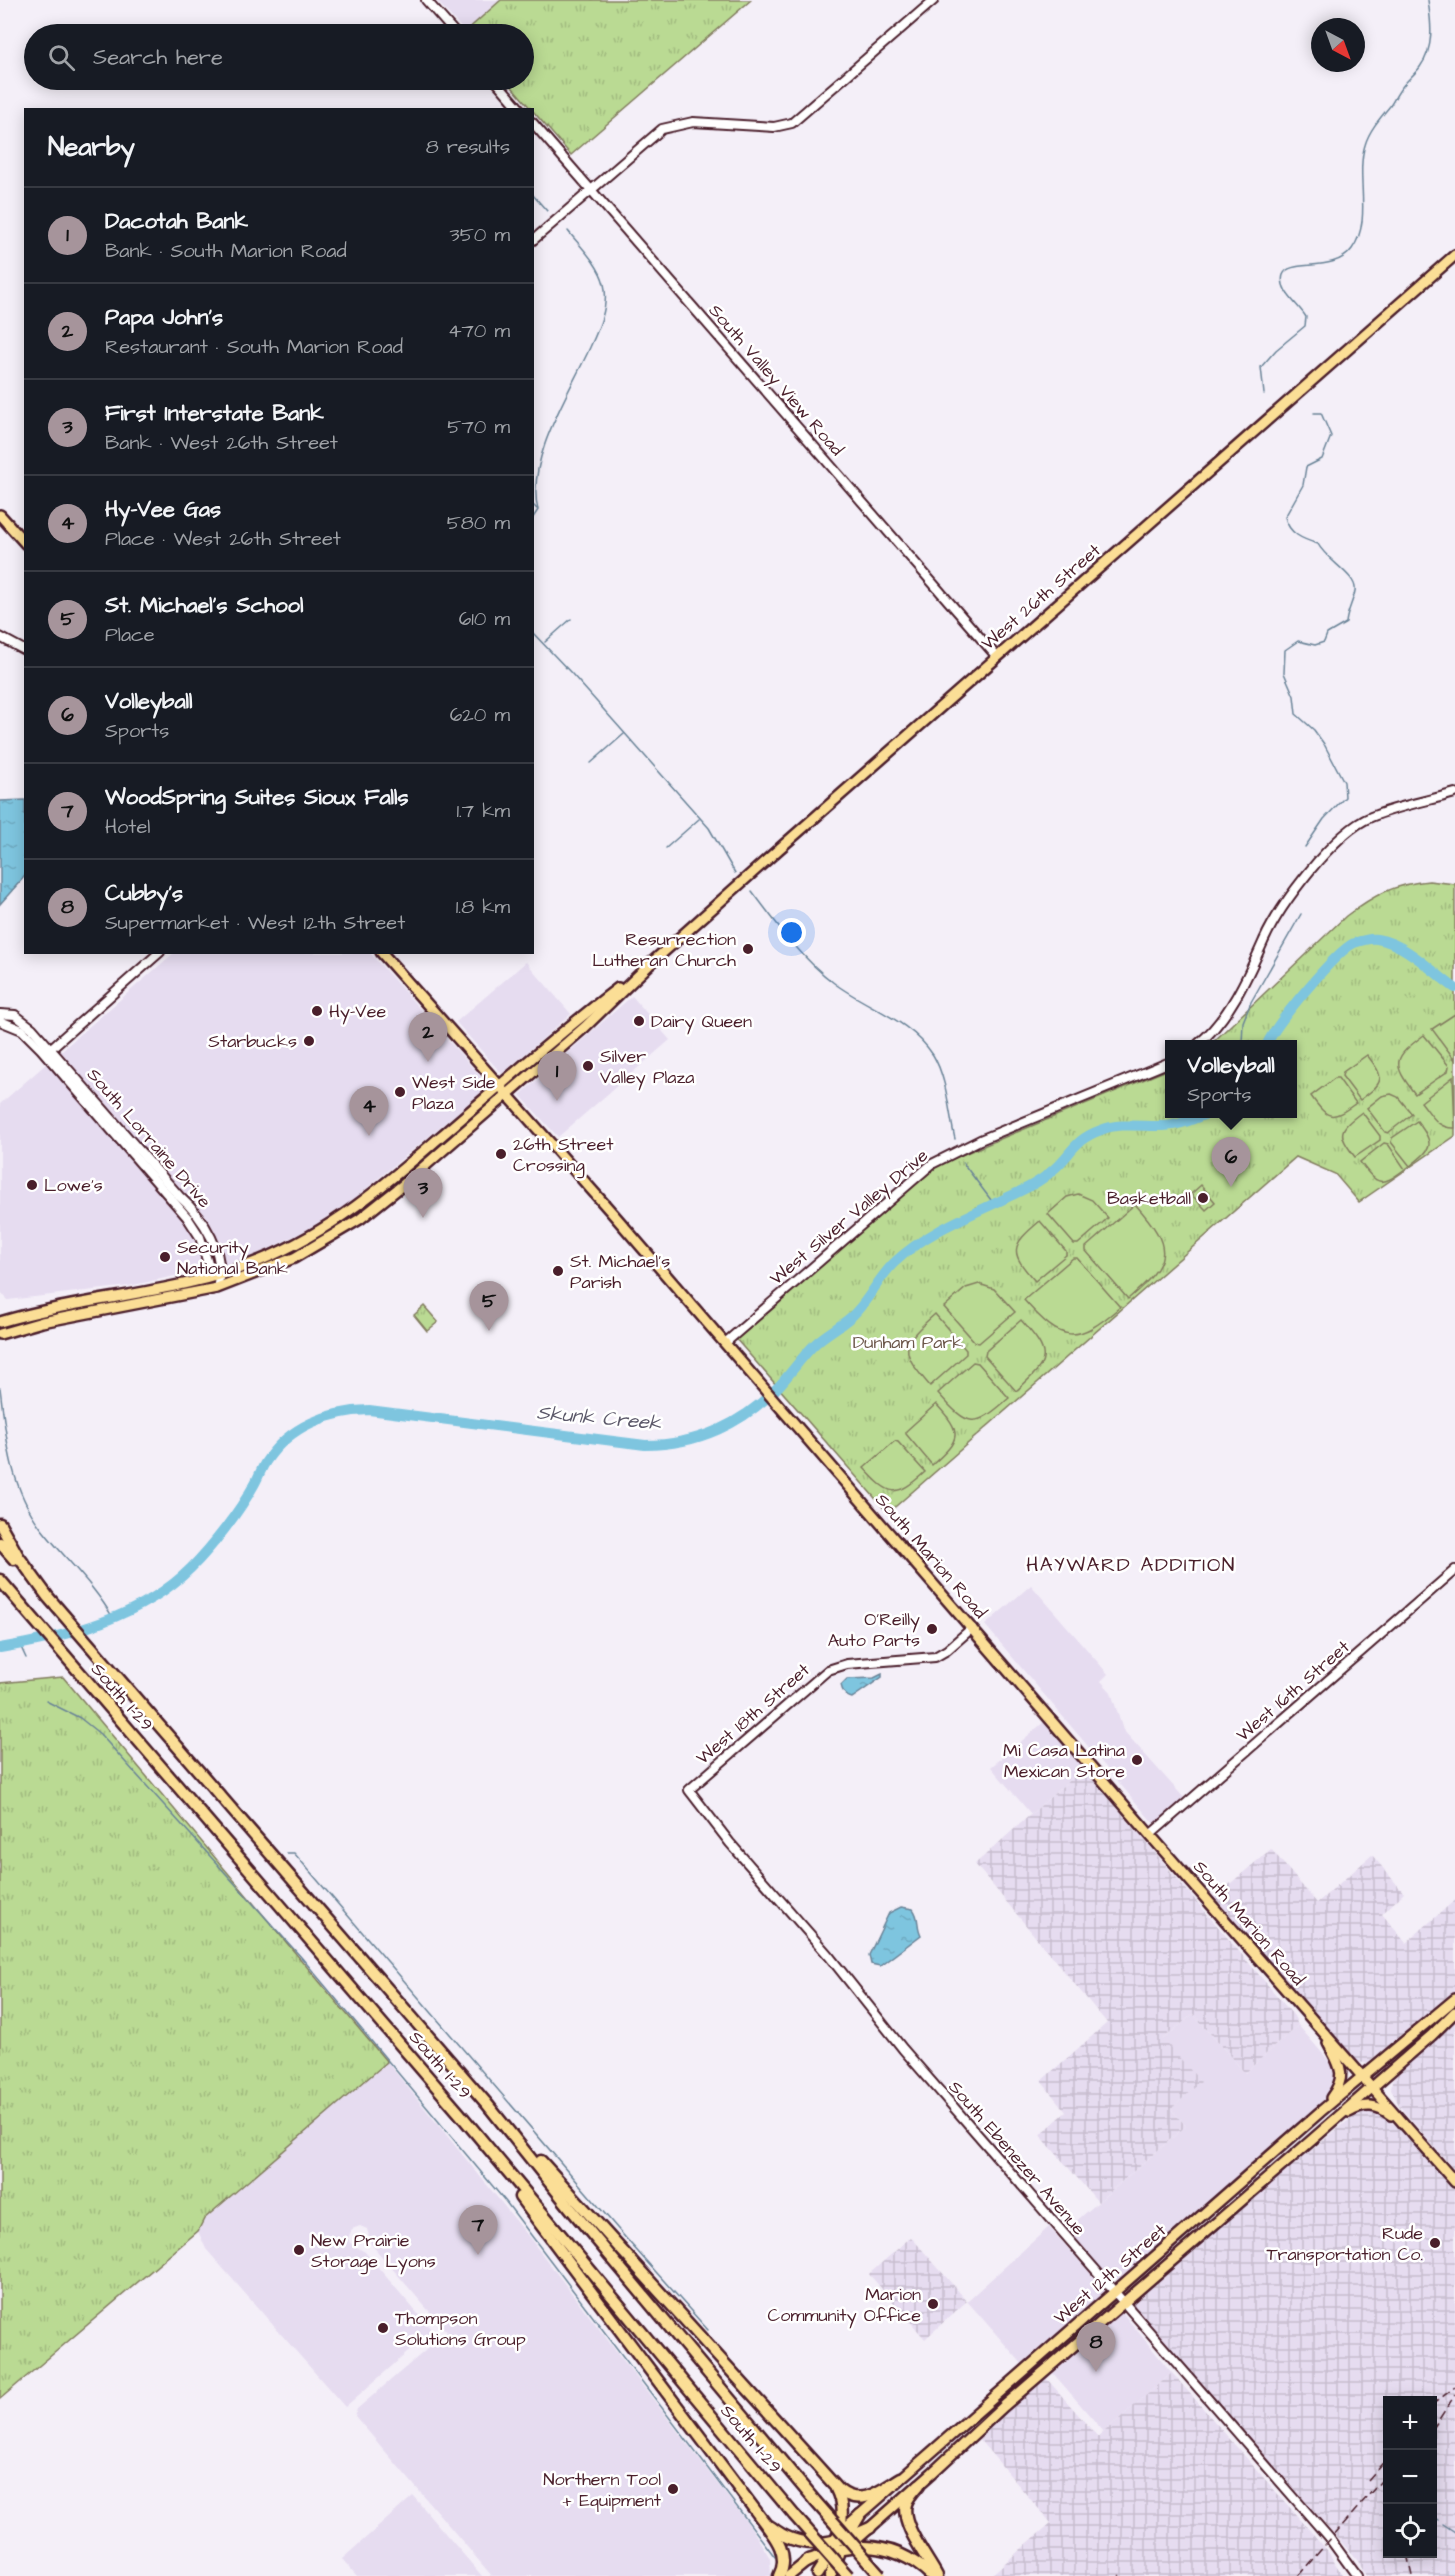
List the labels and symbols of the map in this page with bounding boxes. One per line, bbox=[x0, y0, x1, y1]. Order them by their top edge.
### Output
north arrow bbox=[1311, 18, 1365, 72]
street label: South Valley View Road bbox=[702, 299, 849, 462]
street label: West 26th Street bbox=[976, 538, 1107, 656]
your location bbox=[777, 918, 806, 947]
place label: Resurrection Lutheran Church bbox=[592, 927, 736, 973]
marker: Resurrection Lutheran Church bbox=[741, 942, 755, 956]
place label: Hy-Vee bbox=[329, 999, 386, 1025]
marker: Hy-Vee bbox=[310, 1004, 324, 1018]
place label: Dairy Queen bbox=[651, 1009, 752, 1035]
pin: 2 bbox=[408, 1012, 448, 1062]
marker: Dairy Queen bbox=[632, 1014, 646, 1028]
place label: Starbucks bbox=[208, 1029, 297, 1054]
marker: Starbucks bbox=[302, 1034, 316, 1048]
place label: Silver Valley Plaza bbox=[600, 1044, 694, 1091]
pin: 1 bbox=[538, 1052, 576, 1101]
marker: Silver Valley Plaza bbox=[581, 1059, 595, 1073]
street label: South Lorraine Drive bbox=[81, 1063, 217, 1214]
place label: West Side Plaza bbox=[412, 1070, 496, 1116]
marker: West Side Plaza bbox=[393, 1085, 407, 1099]
pin: 4 bbox=[350, 1086, 388, 1136]
place label: 26th Street Crossing bbox=[513, 1132, 614, 1179]
pin: 6 bbox=[1212, 1138, 1250, 1187]
street label: West Silver Valley Drive bbox=[764, 1143, 934, 1292]
marker: 26th Street Crossing bbox=[494, 1147, 508, 1161]
pin: 3 bbox=[404, 1168, 442, 1218]
place label: Lowe's bbox=[44, 1173, 103, 1198]
marker: Lowe's bbox=[25, 1178, 39, 1192]
place label: Basketball bbox=[1107, 1186, 1191, 1211]
marker: Basketball bbox=[1196, 1191, 1210, 1205]
place label: Security National Bank bbox=[177, 1235, 288, 1281]
place label: St. Michael's Parish bbox=[570, 1249, 670, 1295]
marker: Security National Bank bbox=[158, 1250, 172, 1264]
marker: St. Michael's Parish bbox=[551, 1264, 565, 1278]
pin: 5 bbox=[470, 1282, 508, 1331]
park label: Dunham Park bbox=[853, 1330, 963, 1355]
water label: Skunk Creek bbox=[536, 1399, 663, 1437]
street label: South Marion Road bbox=[870, 1488, 992, 1624]
district label: HAYWARD ADDITION bbox=[1026, 1551, 1236, 1579]
place label: O'Reilly Auto Parts bbox=[828, 1607, 920, 1653]
marker: O'Reilly Auto Parts bbox=[925, 1622, 939, 1636]
street label: West 16th Street bbox=[1231, 1634, 1356, 1747]
street label: South I-29 bbox=[85, 1657, 159, 1737]
street label: West 18th Street bbox=[691, 1657, 816, 1770]
place label: Mi Casa Latina Mexican Store bbox=[1003, 1738, 1125, 1784]
marker: Mi Casa Latina Mexican Store bbox=[1130, 1753, 1144, 1767]
street label: South Marion Road bbox=[1188, 1855, 1310, 1991]
street label: South I-29 bbox=[403, 2025, 477, 2105]
street label: South Ebenezer Avenue bbox=[943, 2075, 1091, 2241]
pin: 7 bbox=[458, 2206, 498, 2255]
street label: West 12th Street bbox=[1048, 2218, 1172, 2330]
place label: Rude Transportation Co. bbox=[1266, 2221, 1423, 2267]
place label: New Prairie Storage Lyons bbox=[311, 2228, 436, 2275]
marker: Rude Transportation Co. bbox=[1428, 2236, 1442, 2250]
marker: New Prairie Storage Lyons bbox=[292, 2243, 306, 2257]
place label: Marion Community Office bbox=[768, 2282, 921, 2329]
marker: Marion Community Office bbox=[926, 2297, 940, 2311]
place label: Thompson Solutions Group bbox=[395, 2306, 526, 2352]
marker: Thompson Solutions Group bbox=[376, 2321, 390, 2335]
pin: 8 bbox=[1076, 2322, 1116, 2372]
street label: South I-29 bbox=[715, 2399, 787, 2479]
place label: Northern Tool + Equipment bbox=[543, 2467, 662, 2513]
marker: Northern Tool + Equipment bbox=[666, 2482, 680, 2496]

